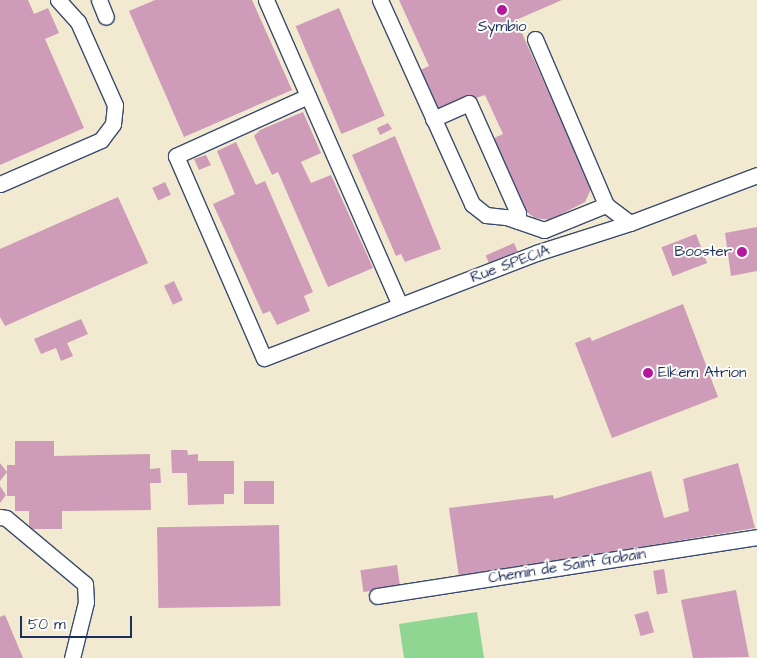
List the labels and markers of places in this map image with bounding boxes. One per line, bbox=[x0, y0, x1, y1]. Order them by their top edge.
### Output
marker: Symbio bbox=[496, 4, 508, 16]
place label: Symbio bbox=[478, 18, 526, 36]
place label: Booster bbox=[674, 243, 732, 261]
marker: Booster bbox=[736, 246, 748, 258]
place label: Elkem Atrion bbox=[658, 364, 746, 382]
marker: Elkem Atrion bbox=[642, 367, 654, 379]

